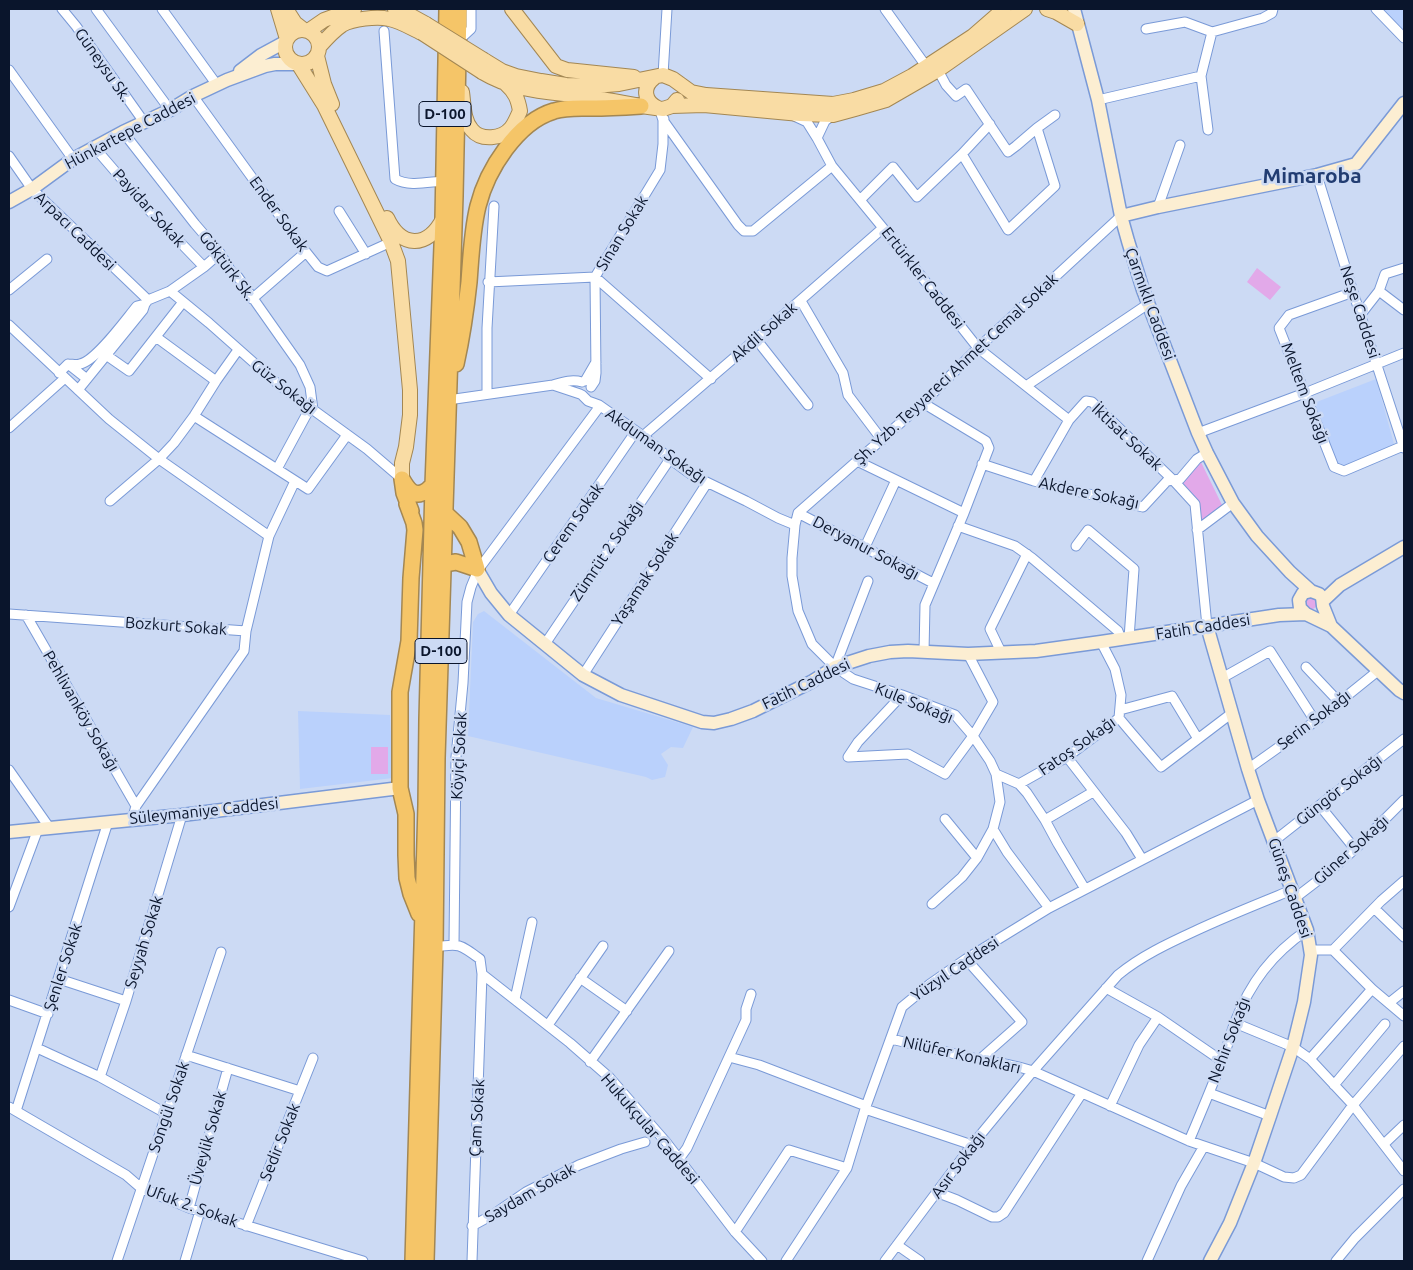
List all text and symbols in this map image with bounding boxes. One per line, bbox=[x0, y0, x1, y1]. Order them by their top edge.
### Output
street label: Güneysu Sk. bbox=[71, 24, 135, 106]
street label: Hünkartepe Caddesi bbox=[61, 88, 199, 174]
road number: D-100 bbox=[419, 102, 471, 126]
district label: Mimaroba bbox=[1262, 163, 1362, 189]
street label: Payidar Sokak bbox=[109, 165, 189, 251]
street label: Ender Sokak bbox=[245, 173, 313, 255]
street label: Arpacı Caddesi bbox=[30, 187, 120, 275]
street label: Sinan Sokak bbox=[592, 192, 652, 274]
street label: Ertürkler Caddesi bbox=[877, 223, 969, 333]
street label: Göktürk Sk. bbox=[195, 228, 259, 304]
street label: Çarmıklı Caddesi bbox=[1121, 245, 1179, 363]
street label: Neşe Caddesi bbox=[1336, 263, 1384, 361]
street label: Şh. Yzb. Teyyareci Ahmet Cemal Sokak bbox=[850, 269, 1062, 469]
street label: Akdil Sokak bbox=[727, 298, 801, 366]
street label: Meltem Sokağı bbox=[1277, 340, 1333, 446]
street label: Güz Sokağı bbox=[247, 355, 321, 419]
street label: İktisat Sokak bbox=[1088, 399, 1166, 475]
street label: Akduman Sokağı bbox=[602, 404, 710, 488]
street label: Akdere Sokağı bbox=[1037, 473, 1141, 513]
street label: Cerem Sokak bbox=[538, 479, 608, 567]
street label: Zümrüt 2 Sokağı bbox=[566, 497, 648, 605]
street label: Deryanur Sokağı bbox=[810, 512, 922, 584]
street label: Yaşamak Sokak bbox=[608, 528, 682, 630]
street label: Fatih Caddesi bbox=[1154, 610, 1252, 644]
street label: Bozkurt Sokak bbox=[124, 613, 228, 639]
road number: D-100 bbox=[415, 638, 467, 664]
street label: Pehlivanköy Sokağı bbox=[39, 647, 123, 775]
street label: Fatih Caddesi bbox=[759, 654, 853, 714]
street label: Kule Sokağı bbox=[872, 679, 956, 727]
street label: Serin Sokağı bbox=[1273, 686, 1355, 754]
street label: Köyiçi Sokak bbox=[447, 712, 471, 800]
street label: Fatoş Sokağı bbox=[1035, 713, 1119, 779]
street label: Güngör Sokağı bbox=[1292, 750, 1386, 830]
street label: Süleymaniye Caddesi bbox=[128, 794, 280, 828]
street label: Güner Sokağı bbox=[1309, 811, 1393, 889]
street label: Güneş Caddesi bbox=[1264, 835, 1316, 941]
street label: Seyyah Sokak bbox=[121, 893, 167, 991]
street label: Şenler Sokak bbox=[40, 921, 86, 1013]
street label: Yüzyıl Caddesi bbox=[908, 933, 1002, 1005]
street label: Nehir Sokağı bbox=[1204, 994, 1254, 1086]
street label: Nilüfer Konakları bbox=[901, 1032, 1023, 1078]
street label: Songül Sokak bbox=[144, 1059, 194, 1155]
street label: Hukukçular Caddesi bbox=[597, 1070, 703, 1188]
street label: Çam Sokak bbox=[465, 1079, 489, 1157]
street label: Üveylik Sokak bbox=[185, 1089, 231, 1187]
street label: Sedir Sokak bbox=[256, 1100, 304, 1184]
street label: Asır Sokağı bbox=[927, 1128, 989, 1202]
street label: Saydam Sokak bbox=[481, 1159, 579, 1227]
street label: Ufuk 2. Sokak bbox=[143, 1180, 241, 1232]

